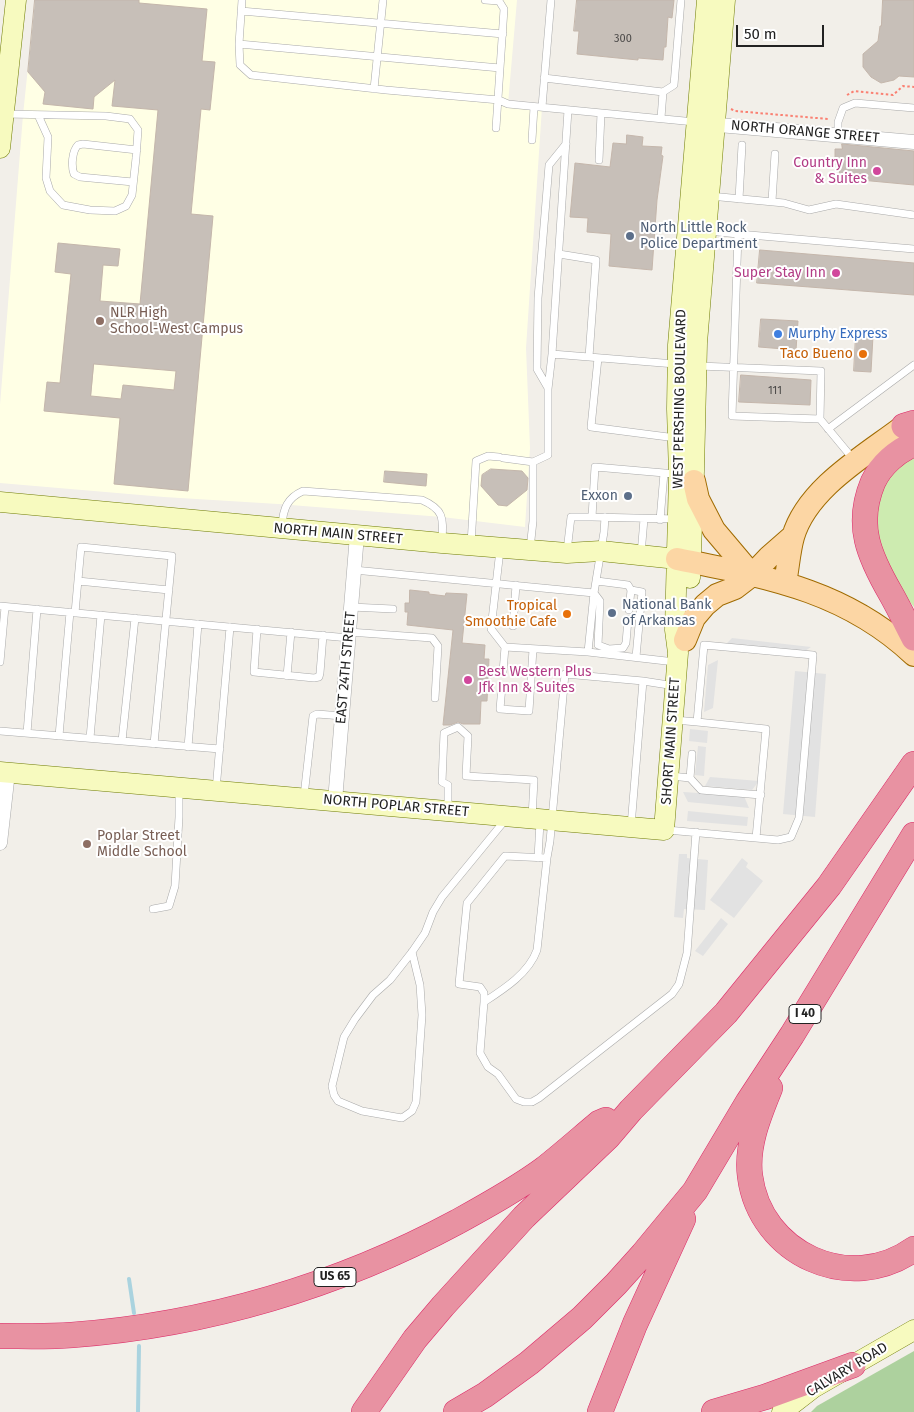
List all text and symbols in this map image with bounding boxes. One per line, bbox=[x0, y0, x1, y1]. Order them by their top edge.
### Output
scale bar bbox=[739, 15, 826, 47]
text: 50 m bbox=[744, 25, 777, 43]
house number: 300 bbox=[614, 32, 632, 46]
street label: NORTH ORANGE STREET bbox=[730, 117, 880, 147]
place label: Country Inn & Suites bbox=[793, 155, 867, 188]
marker: Country Inn & Suites bbox=[871, 165, 883, 177]
place label: North Little Rock Police Department bbox=[640, 220, 757, 252]
marker: North Little Rock Police Department bbox=[624, 230, 636, 242]
place label: Super Stay Inn bbox=[734, 265, 826, 281]
marker: Super Stay Inn bbox=[830, 267, 842, 279]
place label: NLR High School-West Campus bbox=[110, 305, 243, 338]
street label: WEST PERSHING BOULEVARD bbox=[670, 309, 690, 489]
marker: NLR High School-West Campus bbox=[94, 315, 106, 327]
place label: Murphy Express bbox=[788, 326, 888, 342]
marker: Murphy Express bbox=[772, 328, 784, 340]
place label: Taco Bueno bbox=[780, 346, 853, 362]
marker: Taco Bueno bbox=[857, 348, 869, 360]
house number: 111 bbox=[768, 384, 782, 398]
place label: Exxon bbox=[581, 488, 618, 504]
marker: Exxon bbox=[622, 490, 634, 502]
street label: NORTH MAIN STREET bbox=[273, 520, 403, 548]
place label: National Bank of Arkansas bbox=[622, 597, 711, 630]
place label: Tropical Smoothie Cafe bbox=[465, 598, 557, 630]
marker: National Bank of Arkansas bbox=[606, 607, 618, 619]
marker: Tropical Smoothie Cafe bbox=[561, 608, 573, 620]
street label: EAST 24TH STREET bbox=[333, 611, 359, 725]
place label: Best Western Plus Jfk Inn & Suites bbox=[478, 664, 592, 696]
marker: Best Western Plus Jfk Inn & Suites bbox=[462, 674, 474, 686]
street label: SHORT MAIN STREET bbox=[658, 677, 684, 805]
street label: NORTH POPLAR STREET bbox=[322, 791, 470, 821]
place label: Poplar Street Middle School bbox=[97, 828, 187, 860]
marker: Poplar Street Middle School bbox=[81, 838, 93, 850]
road number: I 40 bbox=[789, 1004, 821, 1024]
road number: US 65 bbox=[314, 1268, 356, 1286]
street label: CALVARY ROAD bbox=[803, 1339, 891, 1401]

